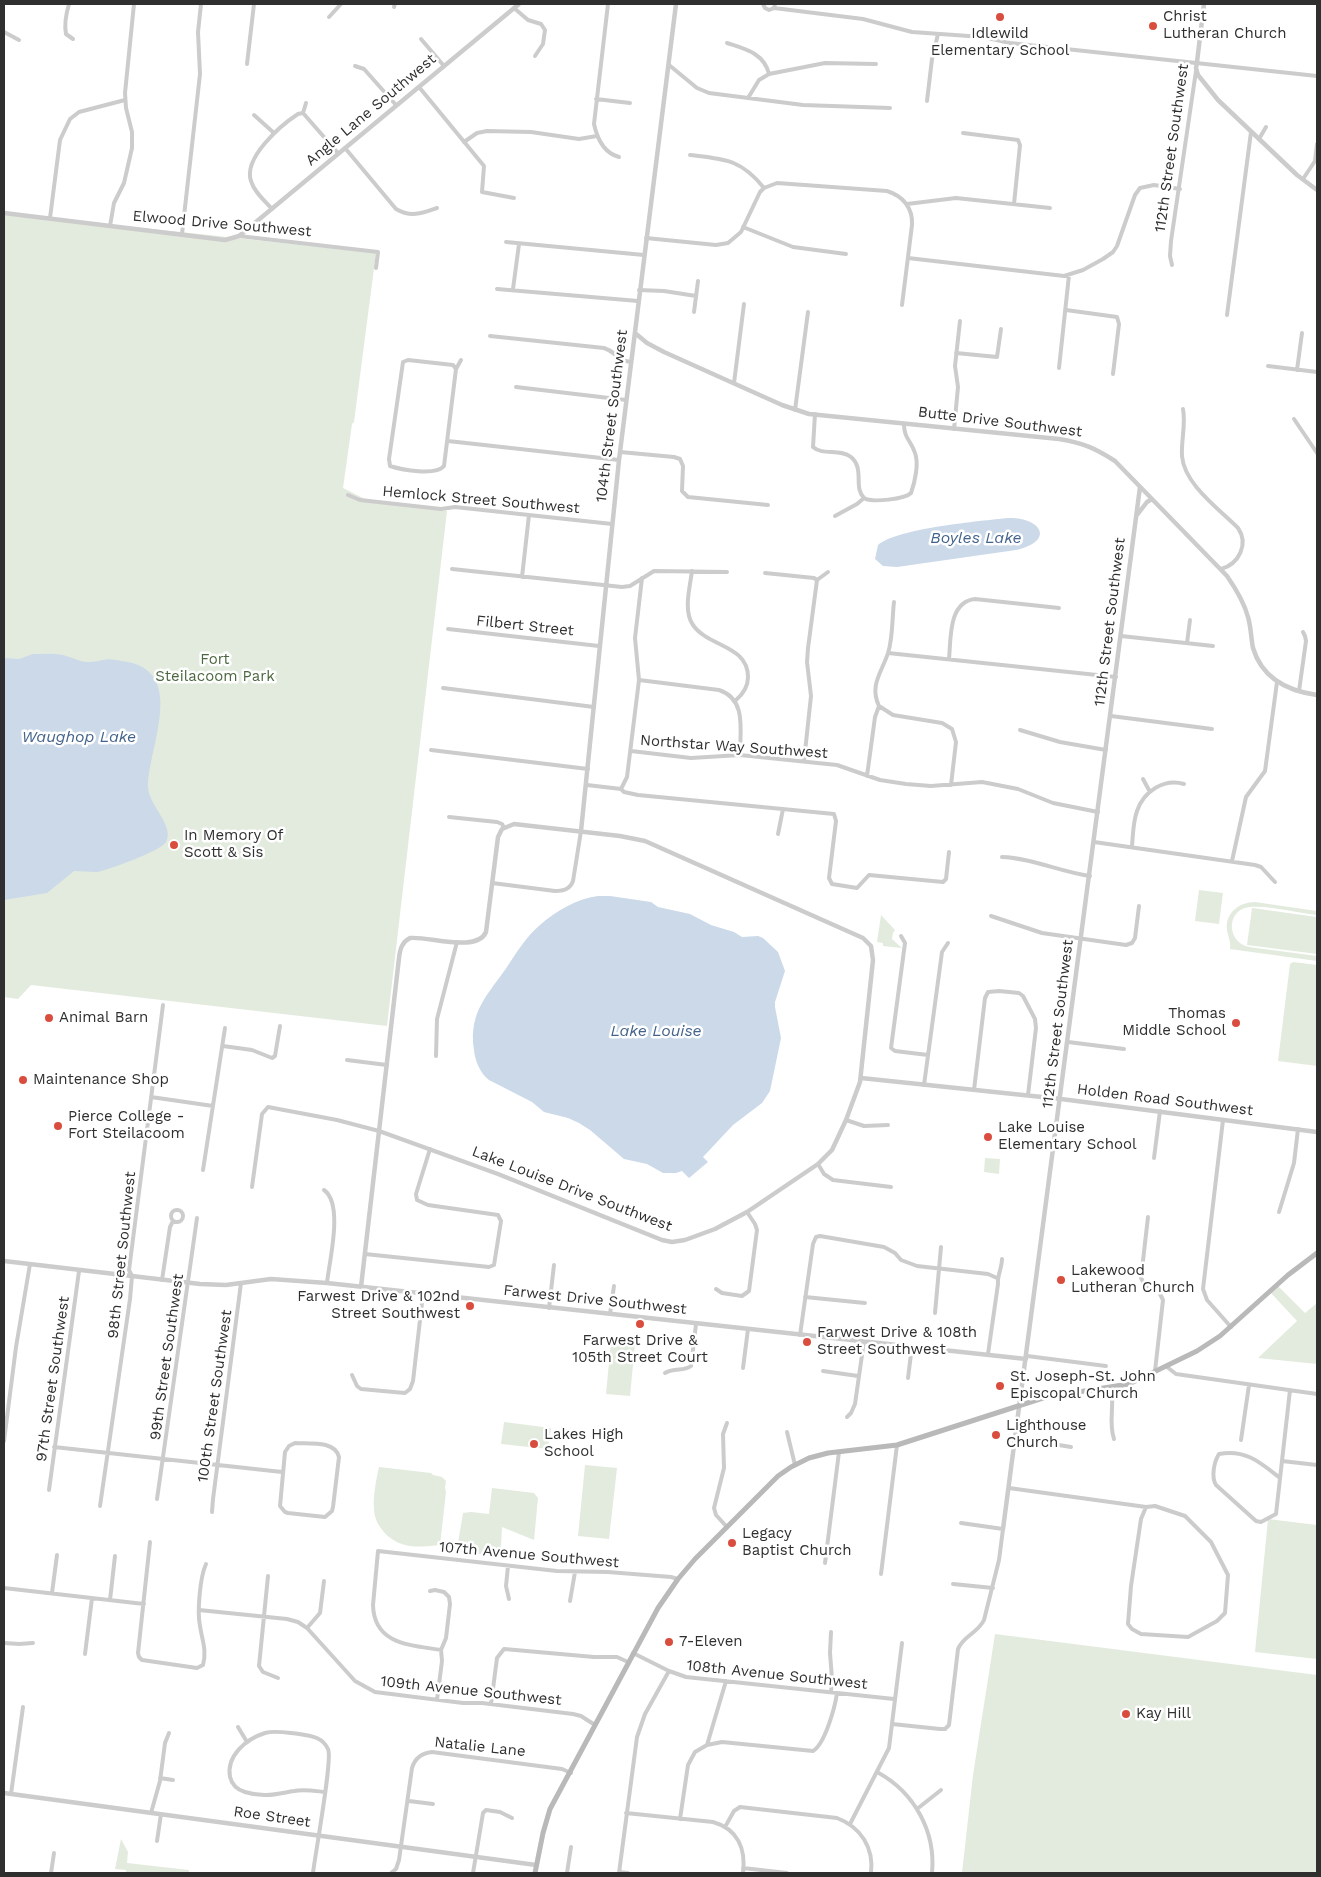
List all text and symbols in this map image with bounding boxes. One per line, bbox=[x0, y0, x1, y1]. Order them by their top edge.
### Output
place label: Christ Lutheran Church bbox=[1163, 8, 1286, 43]
marker: Idlewild Elementary School bbox=[994, 11, 1006, 23]
marker: Christ Lutheran Church bbox=[1147, 20, 1159, 32]
place label: Idlewild Elementary School bbox=[931, 25, 1069, 60]
street label: Angle Lane Southwest bbox=[302, 50, 440, 170]
street label: 112th Street Southwest bbox=[1151, 63, 1193, 233]
street label: Elwood Drive Southwest bbox=[132, 207, 312, 241]
street label: 104th Street Southwest bbox=[592, 329, 632, 503]
street label: Butte Drive Southwest bbox=[917, 403, 1083, 441]
street label: Hemlock Street Southwest bbox=[382, 482, 580, 518]
water label: Boyles Lake bbox=[930, 528, 1022, 548]
street label: 112th Street Southwest bbox=[1091, 537, 1129, 707]
street label: Filbert Street bbox=[475, 612, 575, 640]
park label: Fort Steilacoom Park bbox=[155, 651, 275, 686]
water label: Waughop Lake bbox=[22, 727, 136, 747]
street label: Northstar Way Southwest bbox=[639, 731, 829, 763]
place label: In Memory Of Scott & Sis bbox=[184, 827, 283, 862]
marker: In Memory Of Scott & Sis bbox=[168, 839, 180, 851]
street label: 112th Street Southwest bbox=[1039, 939, 1077, 1109]
place label: Thomas Middle School bbox=[1122, 1005, 1226, 1040]
place label: Animal Barn bbox=[59, 1009, 148, 1027]
marker: Animal Barn bbox=[43, 1012, 55, 1024]
marker: Thomas Middle School bbox=[1230, 1017, 1242, 1029]
water label: Lake Louise bbox=[610, 1021, 702, 1041]
place label: Maintenance Shop bbox=[33, 1071, 169, 1089]
marker: Maintenance Shop bbox=[17, 1074, 29, 1086]
street label: Holden Road Southwest bbox=[1076, 1080, 1254, 1120]
place label: Pierce College - Fort Steilacoom bbox=[68, 1108, 185, 1143]
place label: Lake Louise Elementary School bbox=[998, 1119, 1137, 1154]
marker: Pierce College - Fort Steilacoom bbox=[52, 1120, 64, 1132]
marker: Lake Louise Elementary School bbox=[982, 1131, 994, 1143]
street label: Lake Louise Drive Southwest bbox=[469, 1142, 675, 1236]
street label: 98th Street Southwest bbox=[104, 1171, 140, 1339]
place label: Lakewood Lutheran Church bbox=[1071, 1262, 1194, 1297]
street label: 99th Street Southwest bbox=[146, 1273, 188, 1441]
marker: Lakewood Lutheran Church bbox=[1055, 1274, 1067, 1286]
street label: Farwest Drive Southwest bbox=[502, 1281, 688, 1319]
place label: Farwest Drive & 102nd Street Southwest bbox=[297, 1288, 460, 1323]
street label: 97th Street Southwest bbox=[32, 1295, 74, 1463]
marker: Farwest Drive & 102nd Street Southwest bbox=[464, 1300, 476, 1312]
street label: 100th Street Southwest bbox=[194, 1309, 236, 1483]
marker: Farwest Drive & 105th Street Court bbox=[634, 1318, 646, 1330]
place label: Farwest Drive & 108th Street Southwest bbox=[817, 1324, 977, 1359]
place label: Farwest Drive & 105th Street Court bbox=[572, 1332, 708, 1367]
marker: Farwest Drive & 108th Street Southwest bbox=[801, 1336, 813, 1348]
place label: St. Joseph-St. John Episcopal Church bbox=[1010, 1368, 1156, 1403]
marker: St. Joseph-St. John Episcopal Church bbox=[994, 1380, 1006, 1392]
place label: Lighthouse Church bbox=[1006, 1417, 1087, 1452]
place label: Lakes High School bbox=[544, 1426, 624, 1461]
marker: Lighthouse Church bbox=[990, 1429, 1002, 1441]
marker: Lakes High School bbox=[528, 1438, 540, 1450]
place label: Legacy Baptist Church bbox=[742, 1525, 852, 1560]
marker: Legacy Baptist Church bbox=[726, 1537, 738, 1549]
street label: 107th Avenue Southwest bbox=[438, 1538, 620, 1572]
place label: 7-Eleven bbox=[679, 1633, 743, 1651]
marker: 7-Eleven bbox=[663, 1636, 675, 1648]
street label: 108th Avenue Southwest bbox=[686, 1657, 868, 1693]
street label: 109th Avenue Southwest bbox=[380, 1673, 562, 1709]
place label: Kay Hill bbox=[1136, 1705, 1191, 1723]
marker: Kay Hill bbox=[1120, 1708, 1132, 1720]
street label: Natalie Lane bbox=[433, 1733, 527, 1761]
street label: Roe Street bbox=[232, 1803, 312, 1831]

